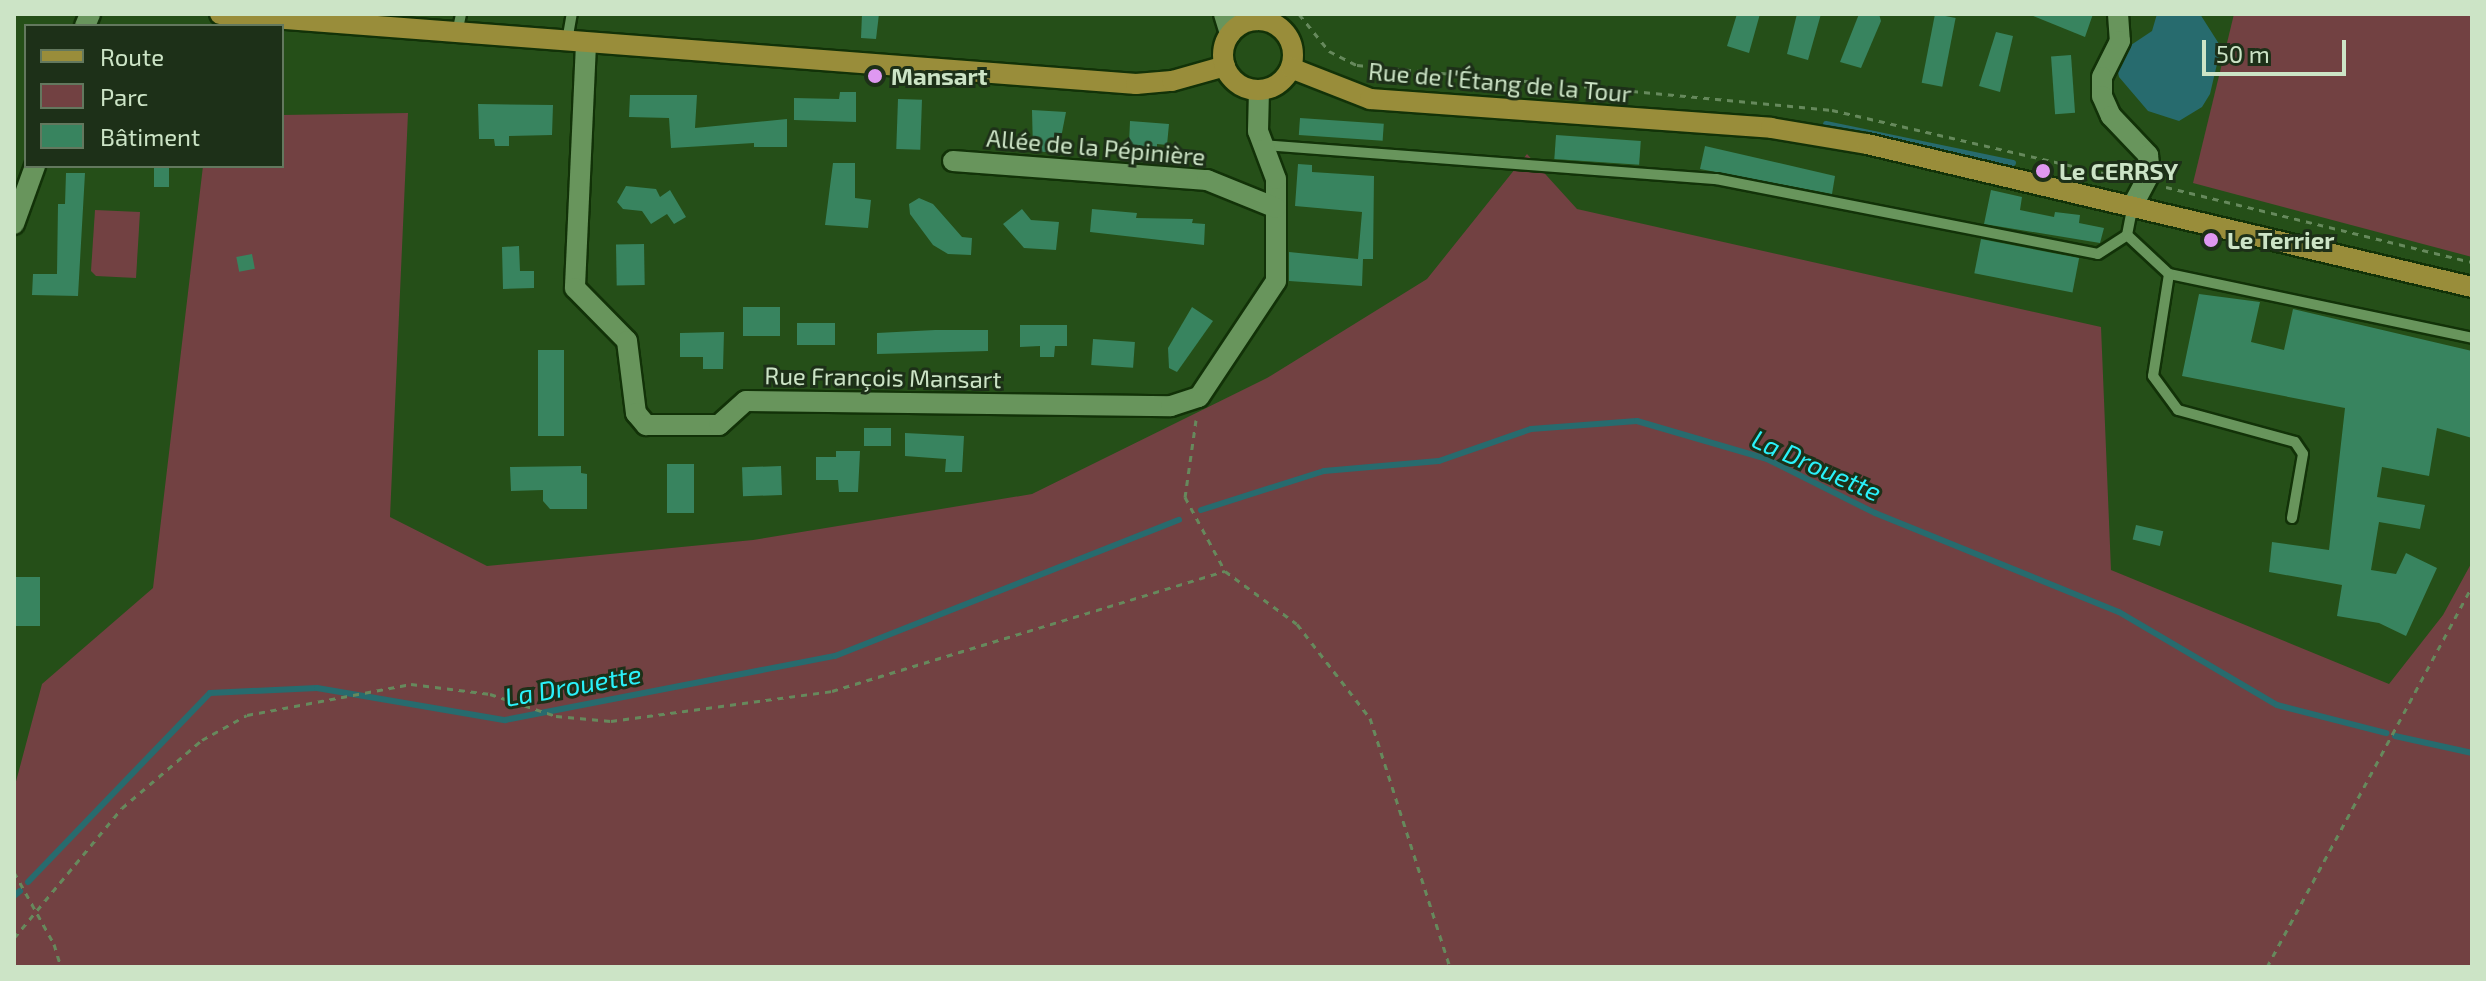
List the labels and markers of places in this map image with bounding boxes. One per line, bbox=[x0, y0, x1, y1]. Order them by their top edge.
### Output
place label: Mansart bbox=[891, 62, 988, 90]
marker: Mansart bbox=[866, 67, 884, 85]
place label: Le CERRSY bbox=[2059, 157, 2178, 185]
marker: Le CERRSY bbox=[2034, 162, 2052, 180]
place label: Le Terrier bbox=[2227, 226, 2335, 254]
marker: Le Terrier bbox=[2202, 231, 2220, 249]

